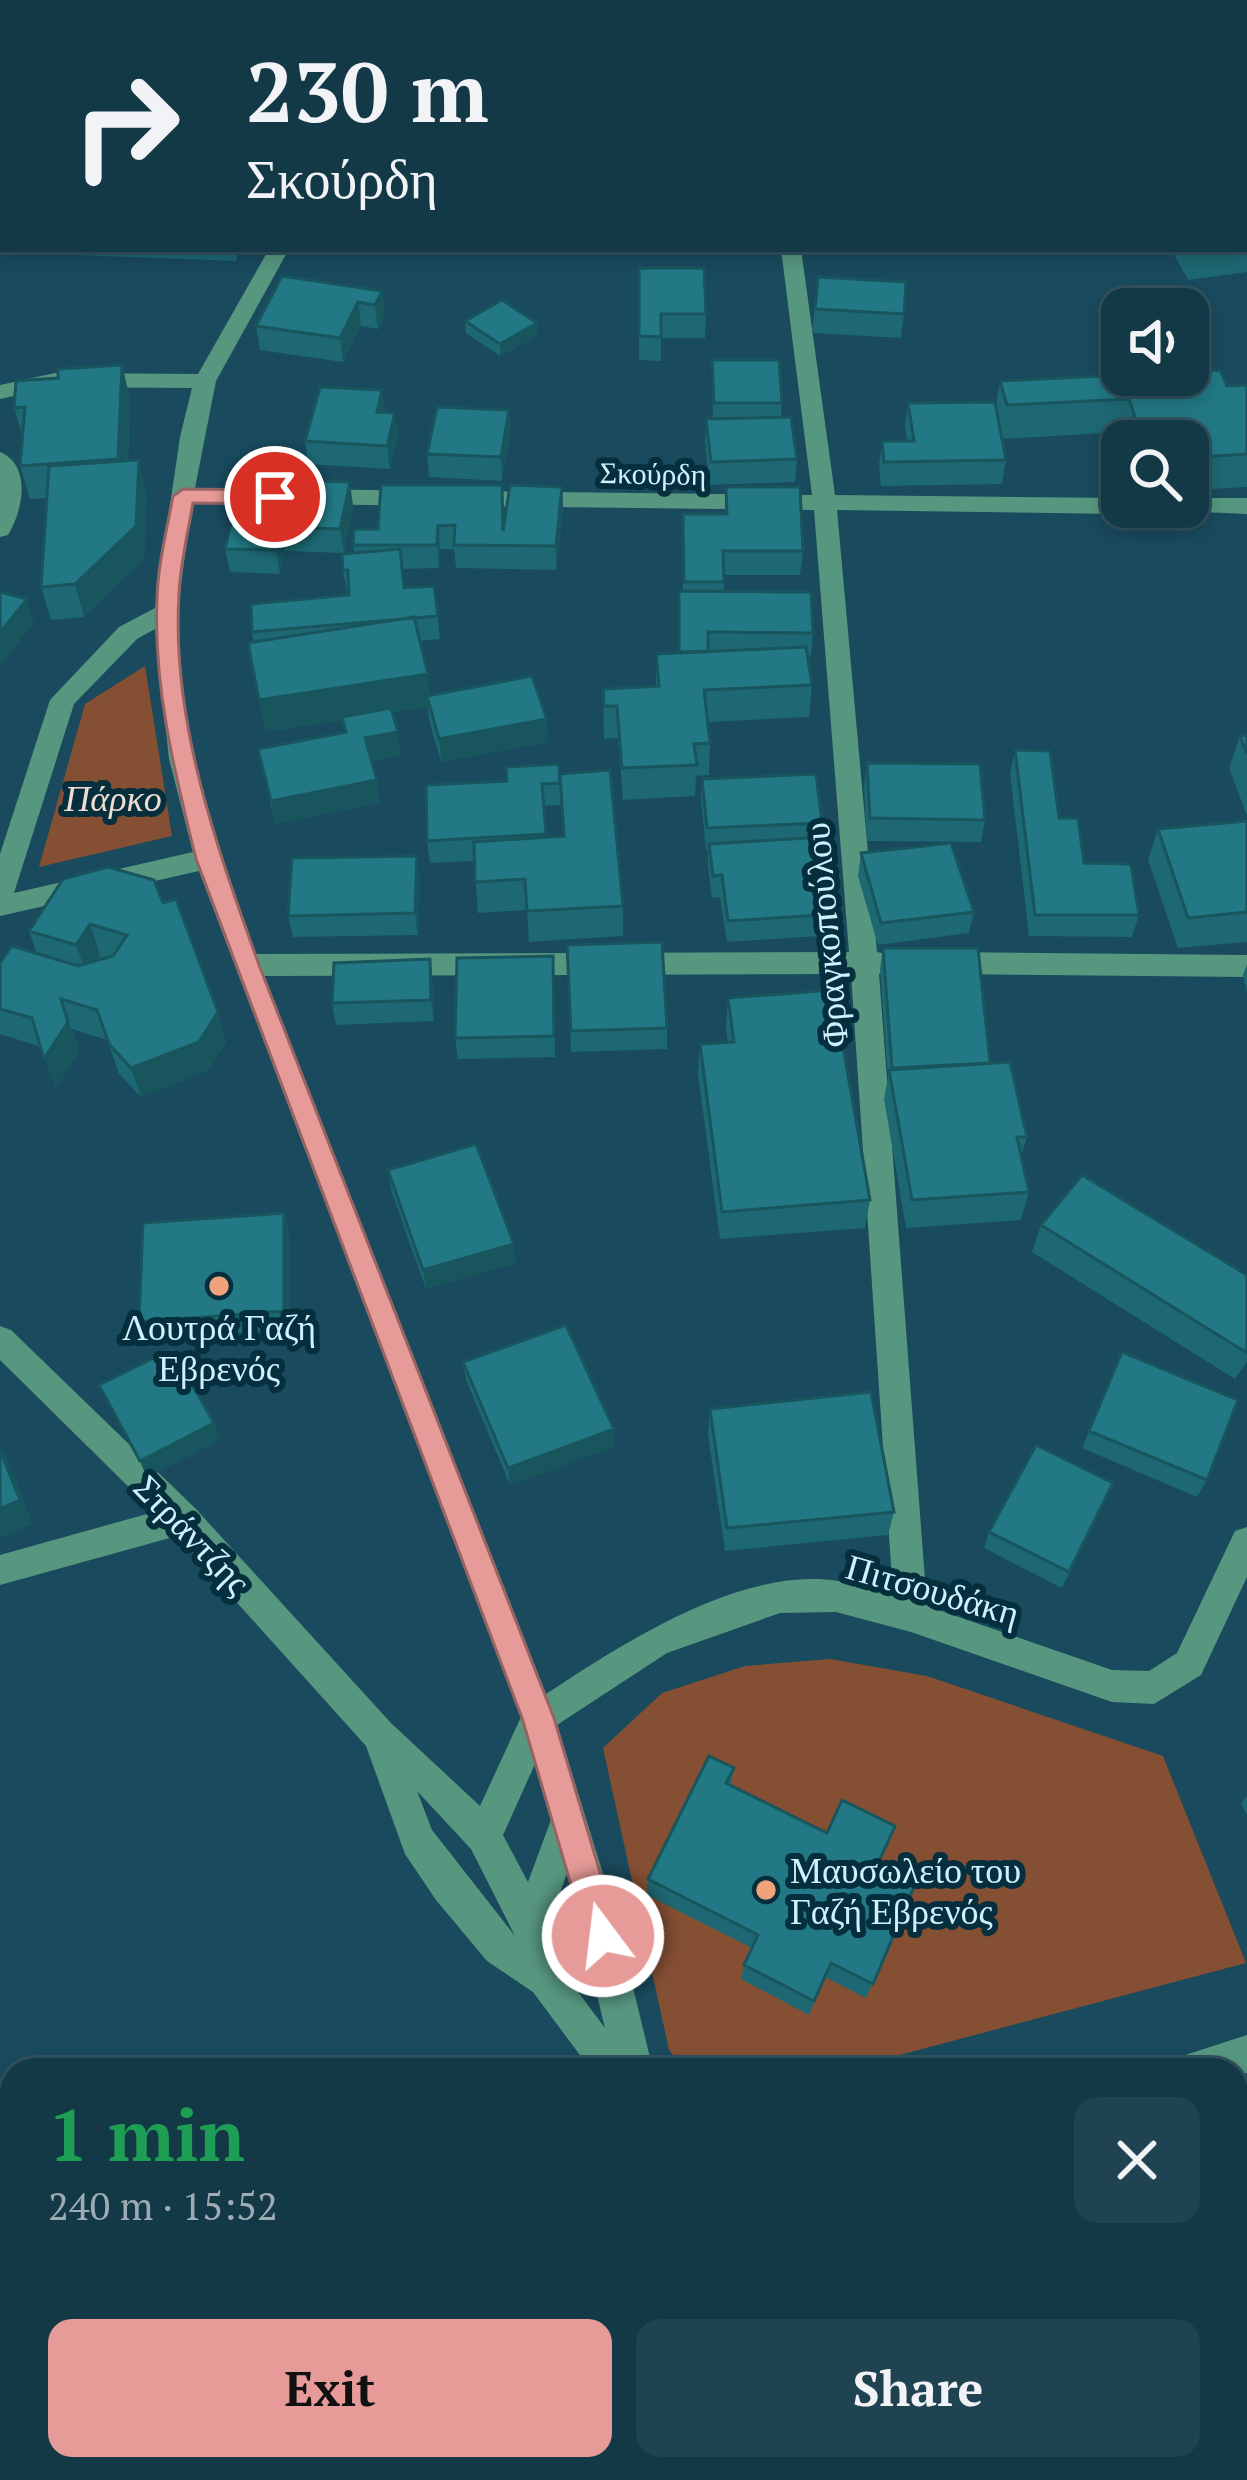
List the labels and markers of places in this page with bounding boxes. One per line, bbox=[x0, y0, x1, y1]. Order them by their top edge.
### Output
pin bbox=[224, 446, 326, 548]
marker: Λουτρά Γαζή Εβρενός bbox=[206, 1273, 232, 1299]
place label: Λουτρά Γαζή Εβρενός bbox=[122, 1303, 316, 1391]
place label: Μαυσωλείο του Γαζή Εβρενός bbox=[790, 1846, 1021, 1934]
marker: Μαυσωλείο του Γαζή Εβρενός bbox=[753, 1877, 779, 1903]

